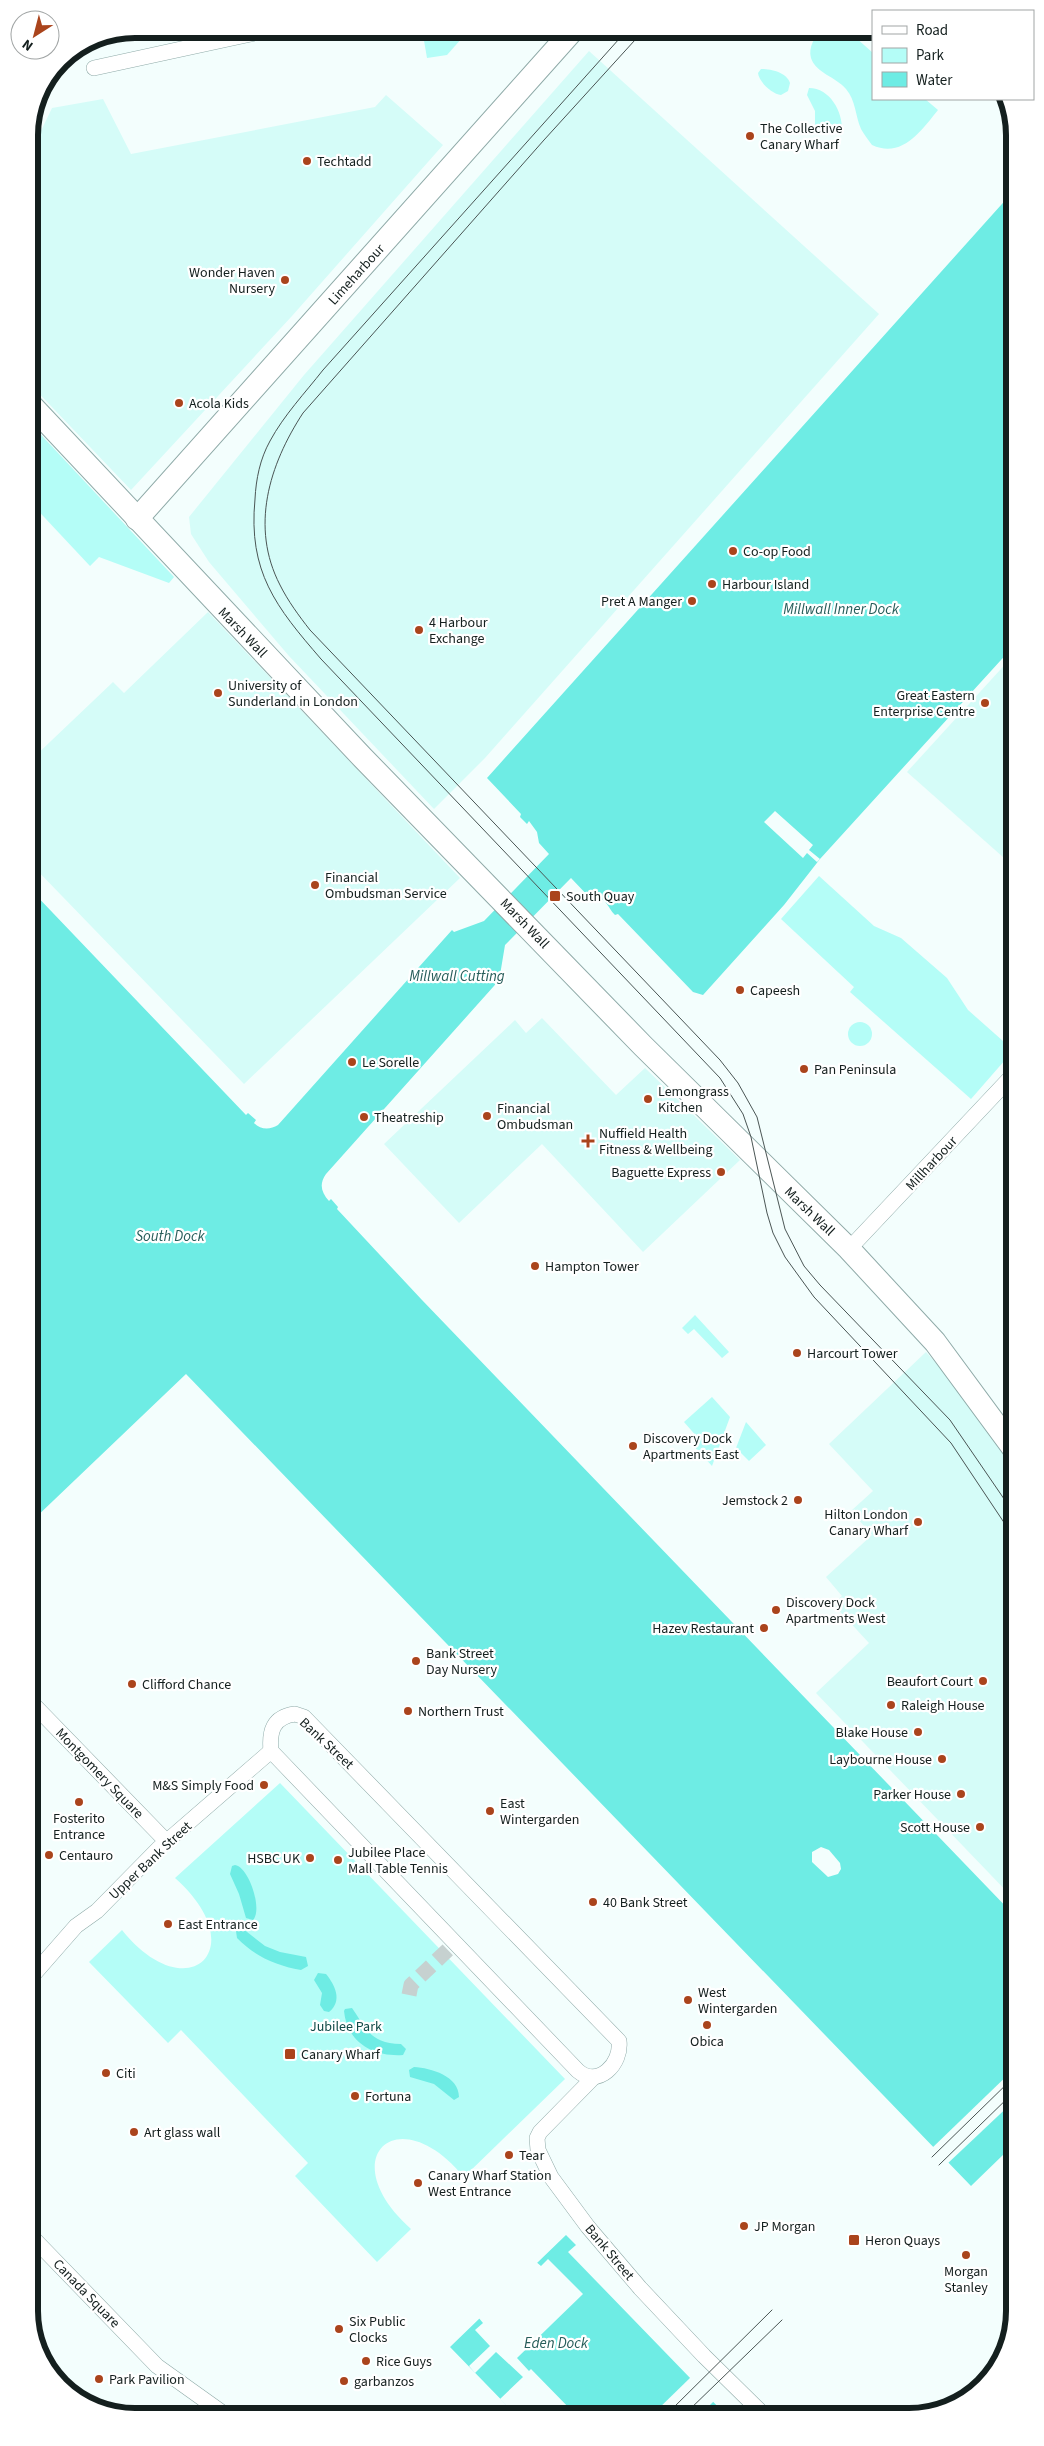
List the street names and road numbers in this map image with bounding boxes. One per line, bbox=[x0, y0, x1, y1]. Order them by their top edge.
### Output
street label: Limeharbour bbox=[324, 240, 390, 310]
street label: Marsh Wall bbox=[213, 603, 272, 663]
street label: Marsh Wall bbox=[495, 894, 554, 954]
street label: Millharbour bbox=[901, 1132, 962, 1195]
street label: Marsh Wall bbox=[780, 1183, 839, 1241]
street label: Bank Street bbox=[295, 1713, 358, 1774]
street label: Montgomery Square bbox=[51, 1724, 148, 1824]
street label: Upper Bank Street bbox=[105, 1817, 197, 1905]
street label: Bank Street bbox=[580, 2220, 639, 2285]
street label: Canada Square bbox=[48, 2255, 124, 2333]

